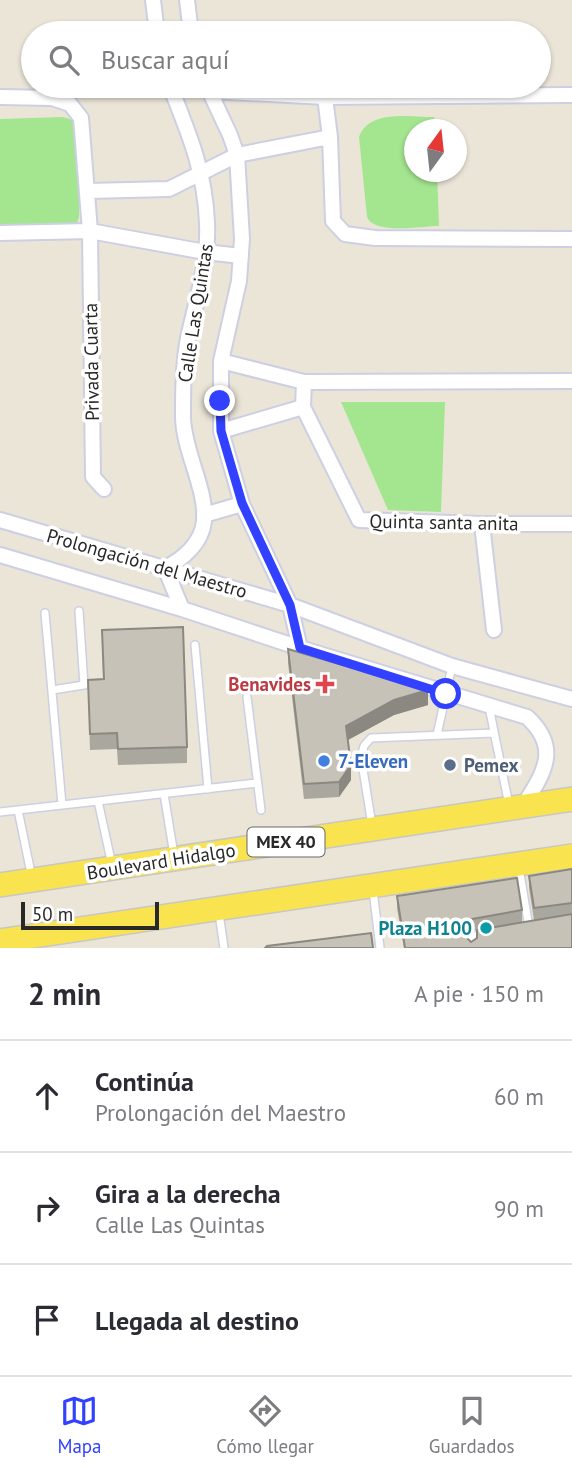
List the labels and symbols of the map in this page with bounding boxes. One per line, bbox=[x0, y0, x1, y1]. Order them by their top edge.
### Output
north arrow bbox=[404, 119, 467, 182]
street label: Calle Las Quintas bbox=[172, 242, 218, 384]
street label: Privada Cuarta bbox=[78, 303, 104, 421]
route end bbox=[204, 385, 235, 416]
street label: Quinta santa anita bbox=[369, 509, 519, 535]
street label: Prolongación del Maestro bbox=[44, 523, 250, 603]
place label: Benavides bbox=[228, 672, 311, 696]
marker: Benavides bbox=[317, 676, 333, 692]
route start bbox=[430, 678, 461, 709]
place label: 7-Eleven bbox=[338, 749, 408, 773]
marker: 7-Eleven bbox=[316, 753, 332, 769]
place label: Pemex bbox=[464, 753, 518, 777]
marker: Pemex bbox=[442, 757, 458, 773]
road number: MEX 40 bbox=[247, 828, 324, 856]
street label: Boulevard Hidalgo bbox=[85, 837, 237, 885]
scale bar bbox=[21, 899, 159, 931]
place label: Plaza H100 bbox=[379, 916, 472, 940]
marker: Plaza H100 bbox=[478, 920, 494, 936]

